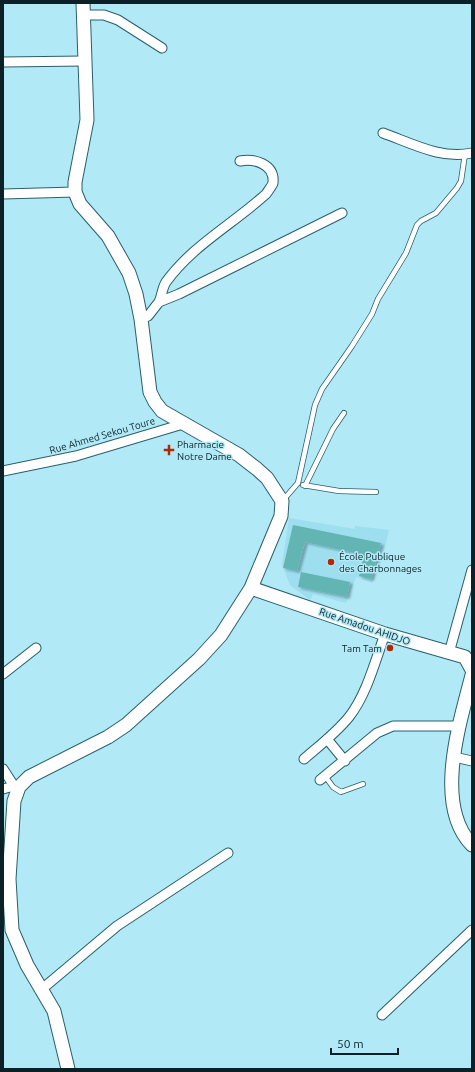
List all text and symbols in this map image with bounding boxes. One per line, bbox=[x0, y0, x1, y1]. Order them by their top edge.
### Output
street label: Rue Ahmed Sekou Toure bbox=[48, 415, 156, 456]
place label: Pharmacie Notre Dame bbox=[177, 439, 232, 462]
marker: Pharmacie Notre Dame bbox=[164, 445, 174, 455]
place label: École Publique des Charbonnages bbox=[339, 550, 422, 574]
marker: École Publique des Charbonnages bbox=[326, 557, 336, 567]
street label: Rue Amadou AHIDJO bbox=[318, 606, 412, 647]
place label: Tam Tam bbox=[342, 643, 382, 654]
marker: Tam Tam bbox=[385, 643, 395, 653]
scale bar bbox=[331, 1030, 398, 1056]
text: 50 m bbox=[337, 1037, 364, 1050]

